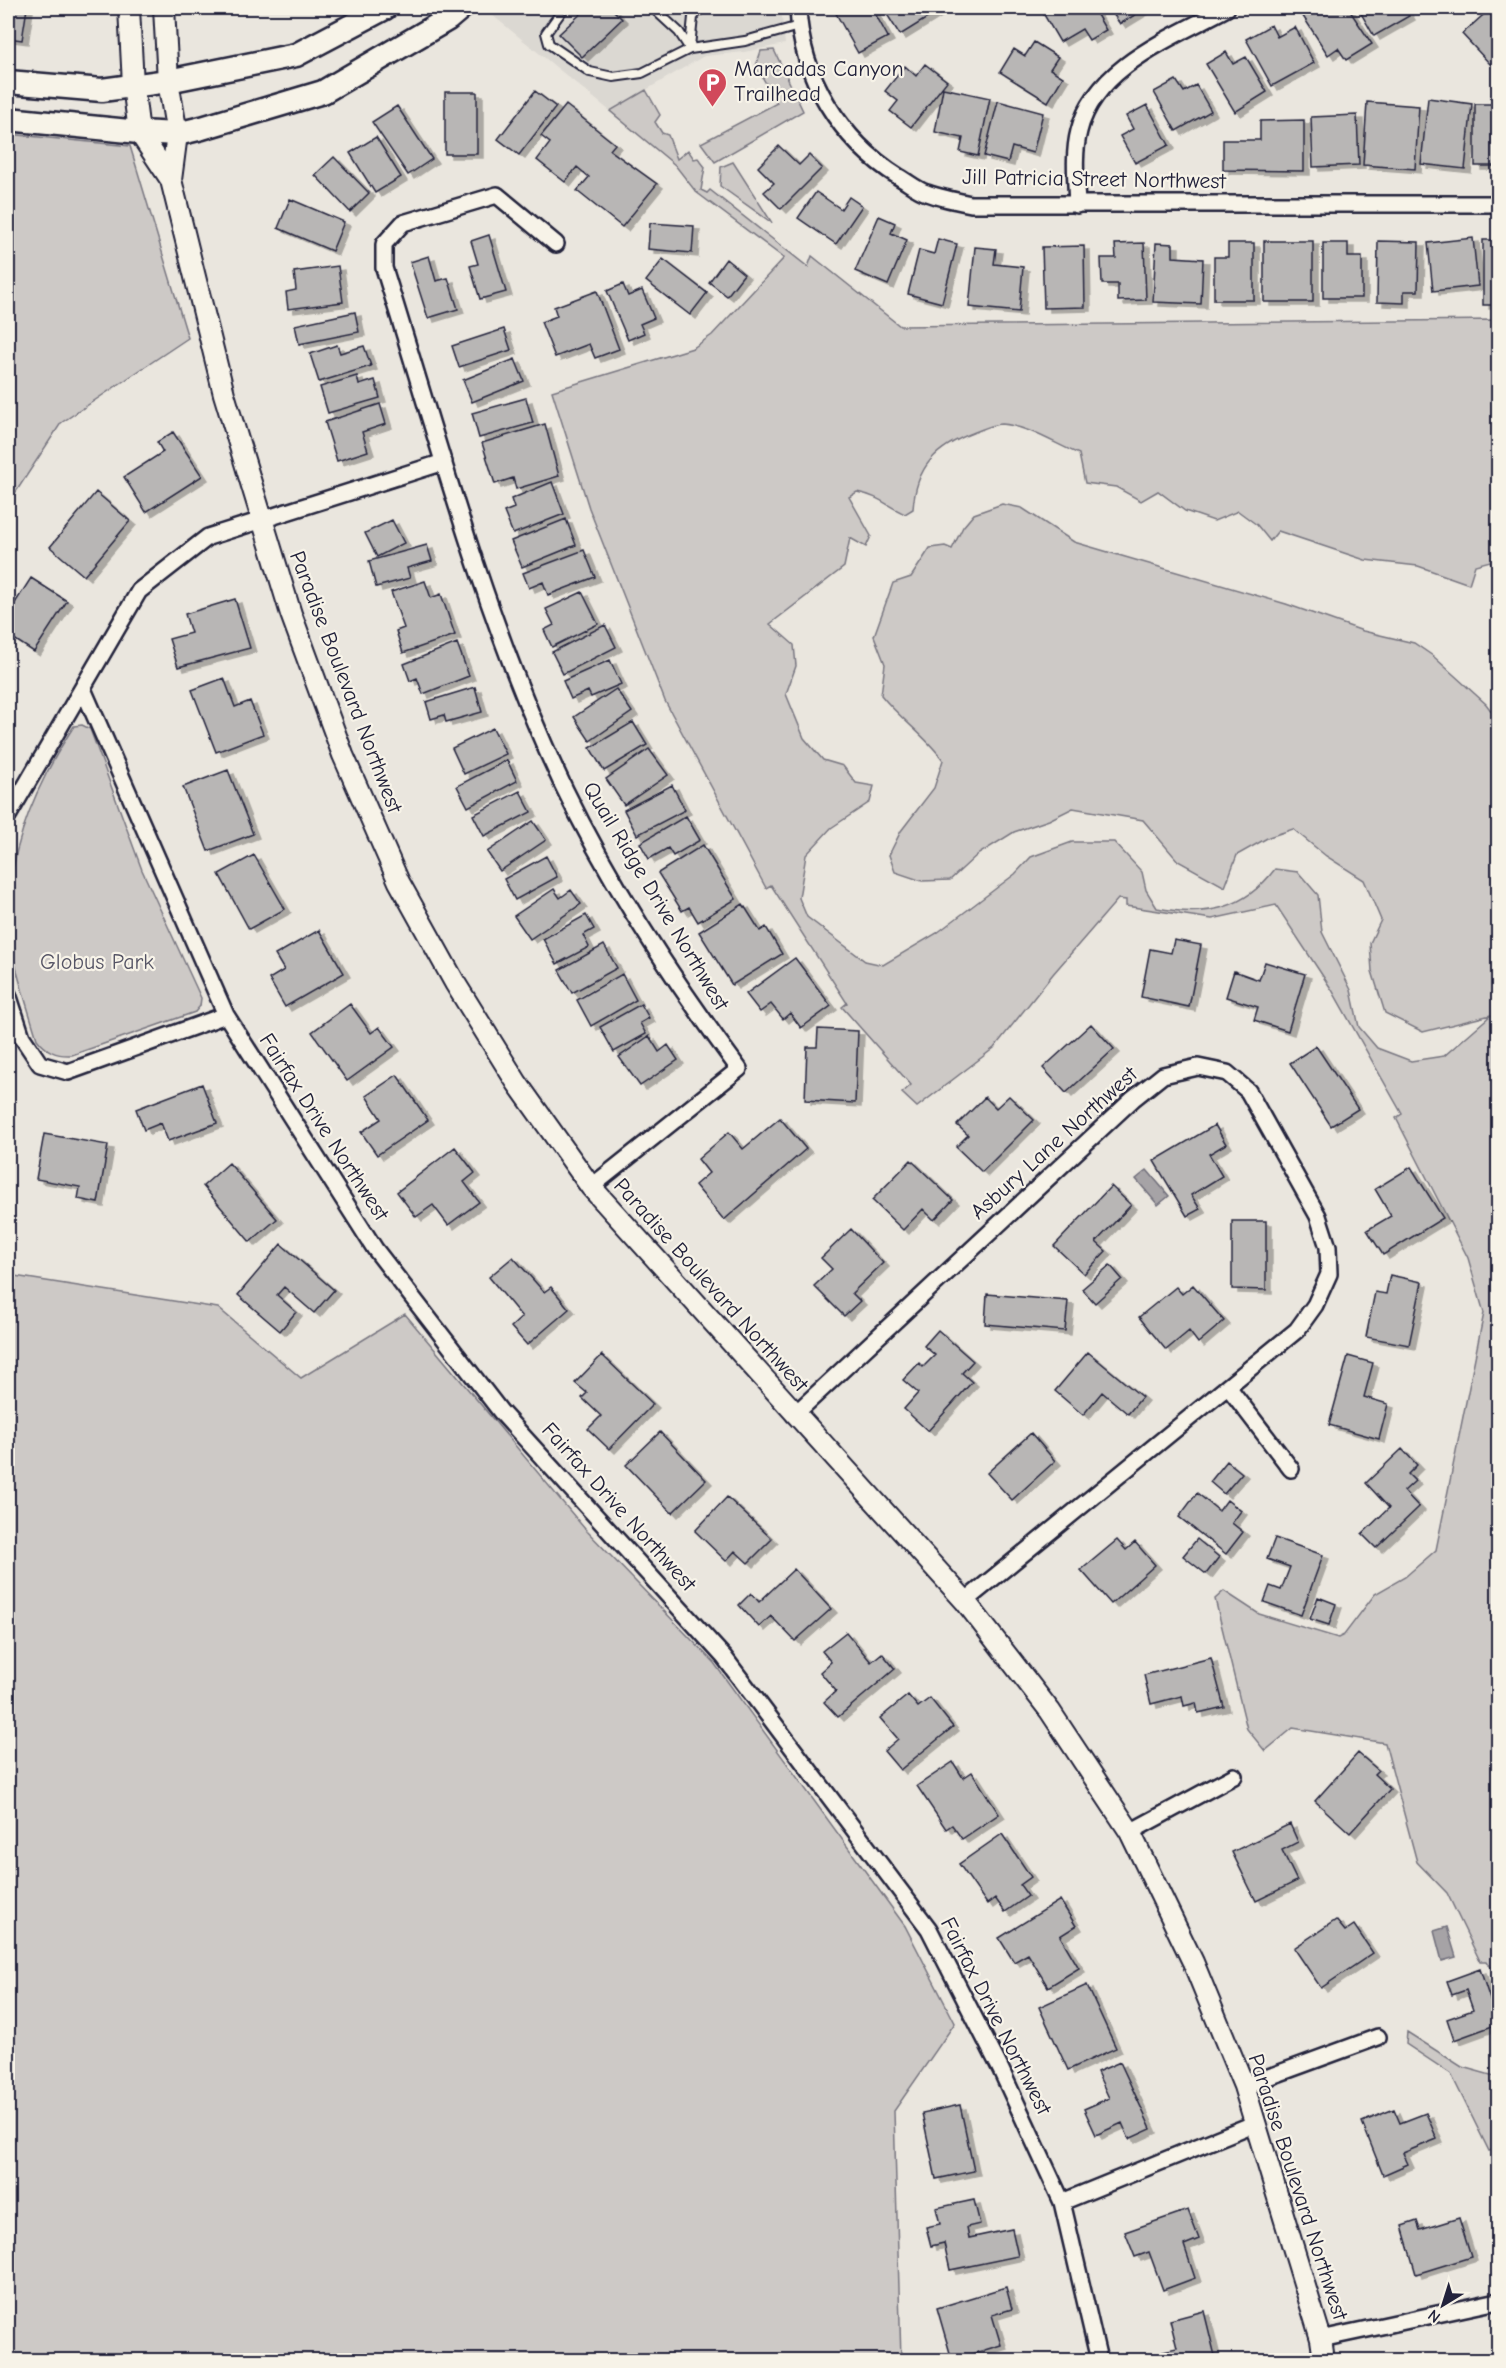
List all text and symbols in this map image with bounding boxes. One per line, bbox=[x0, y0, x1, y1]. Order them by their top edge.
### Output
place label: Marcadas Canyon Trailhead bbox=[734, 56, 904, 107]
parking icon: Marcadas Canyon Trailhead bbox=[697, 66, 729, 108]
street label: Jill Patricia Street Northwest bbox=[962, 164, 1227, 194]
street label: Paradise Boulevard Northwest bbox=[284, 547, 408, 817]
street label: Quail Ridge Drive Northwest bbox=[577, 777, 735, 1016]
park label: Globus Park bbox=[40, 949, 154, 975]
street label: Fairfax Drive Northwest bbox=[254, 1028, 395, 1226]
street label: Asbury Lane Northwest bbox=[965, 1061, 1143, 1225]
street label: Paradise Boulevard Northwest bbox=[608, 1173, 814, 1398]
street label: Fairfax Drive Northwest bbox=[536, 1417, 702, 1597]
street label: Fairfax Drive Northwest bbox=[935, 1913, 1057, 2120]
street label: Paradise Boulevard Northwest bbox=[1243, 2051, 1354, 2324]
north arrow bbox=[1413, 2275, 1473, 2335]
text: N bbox=[1425, 2306, 1444, 2326]

